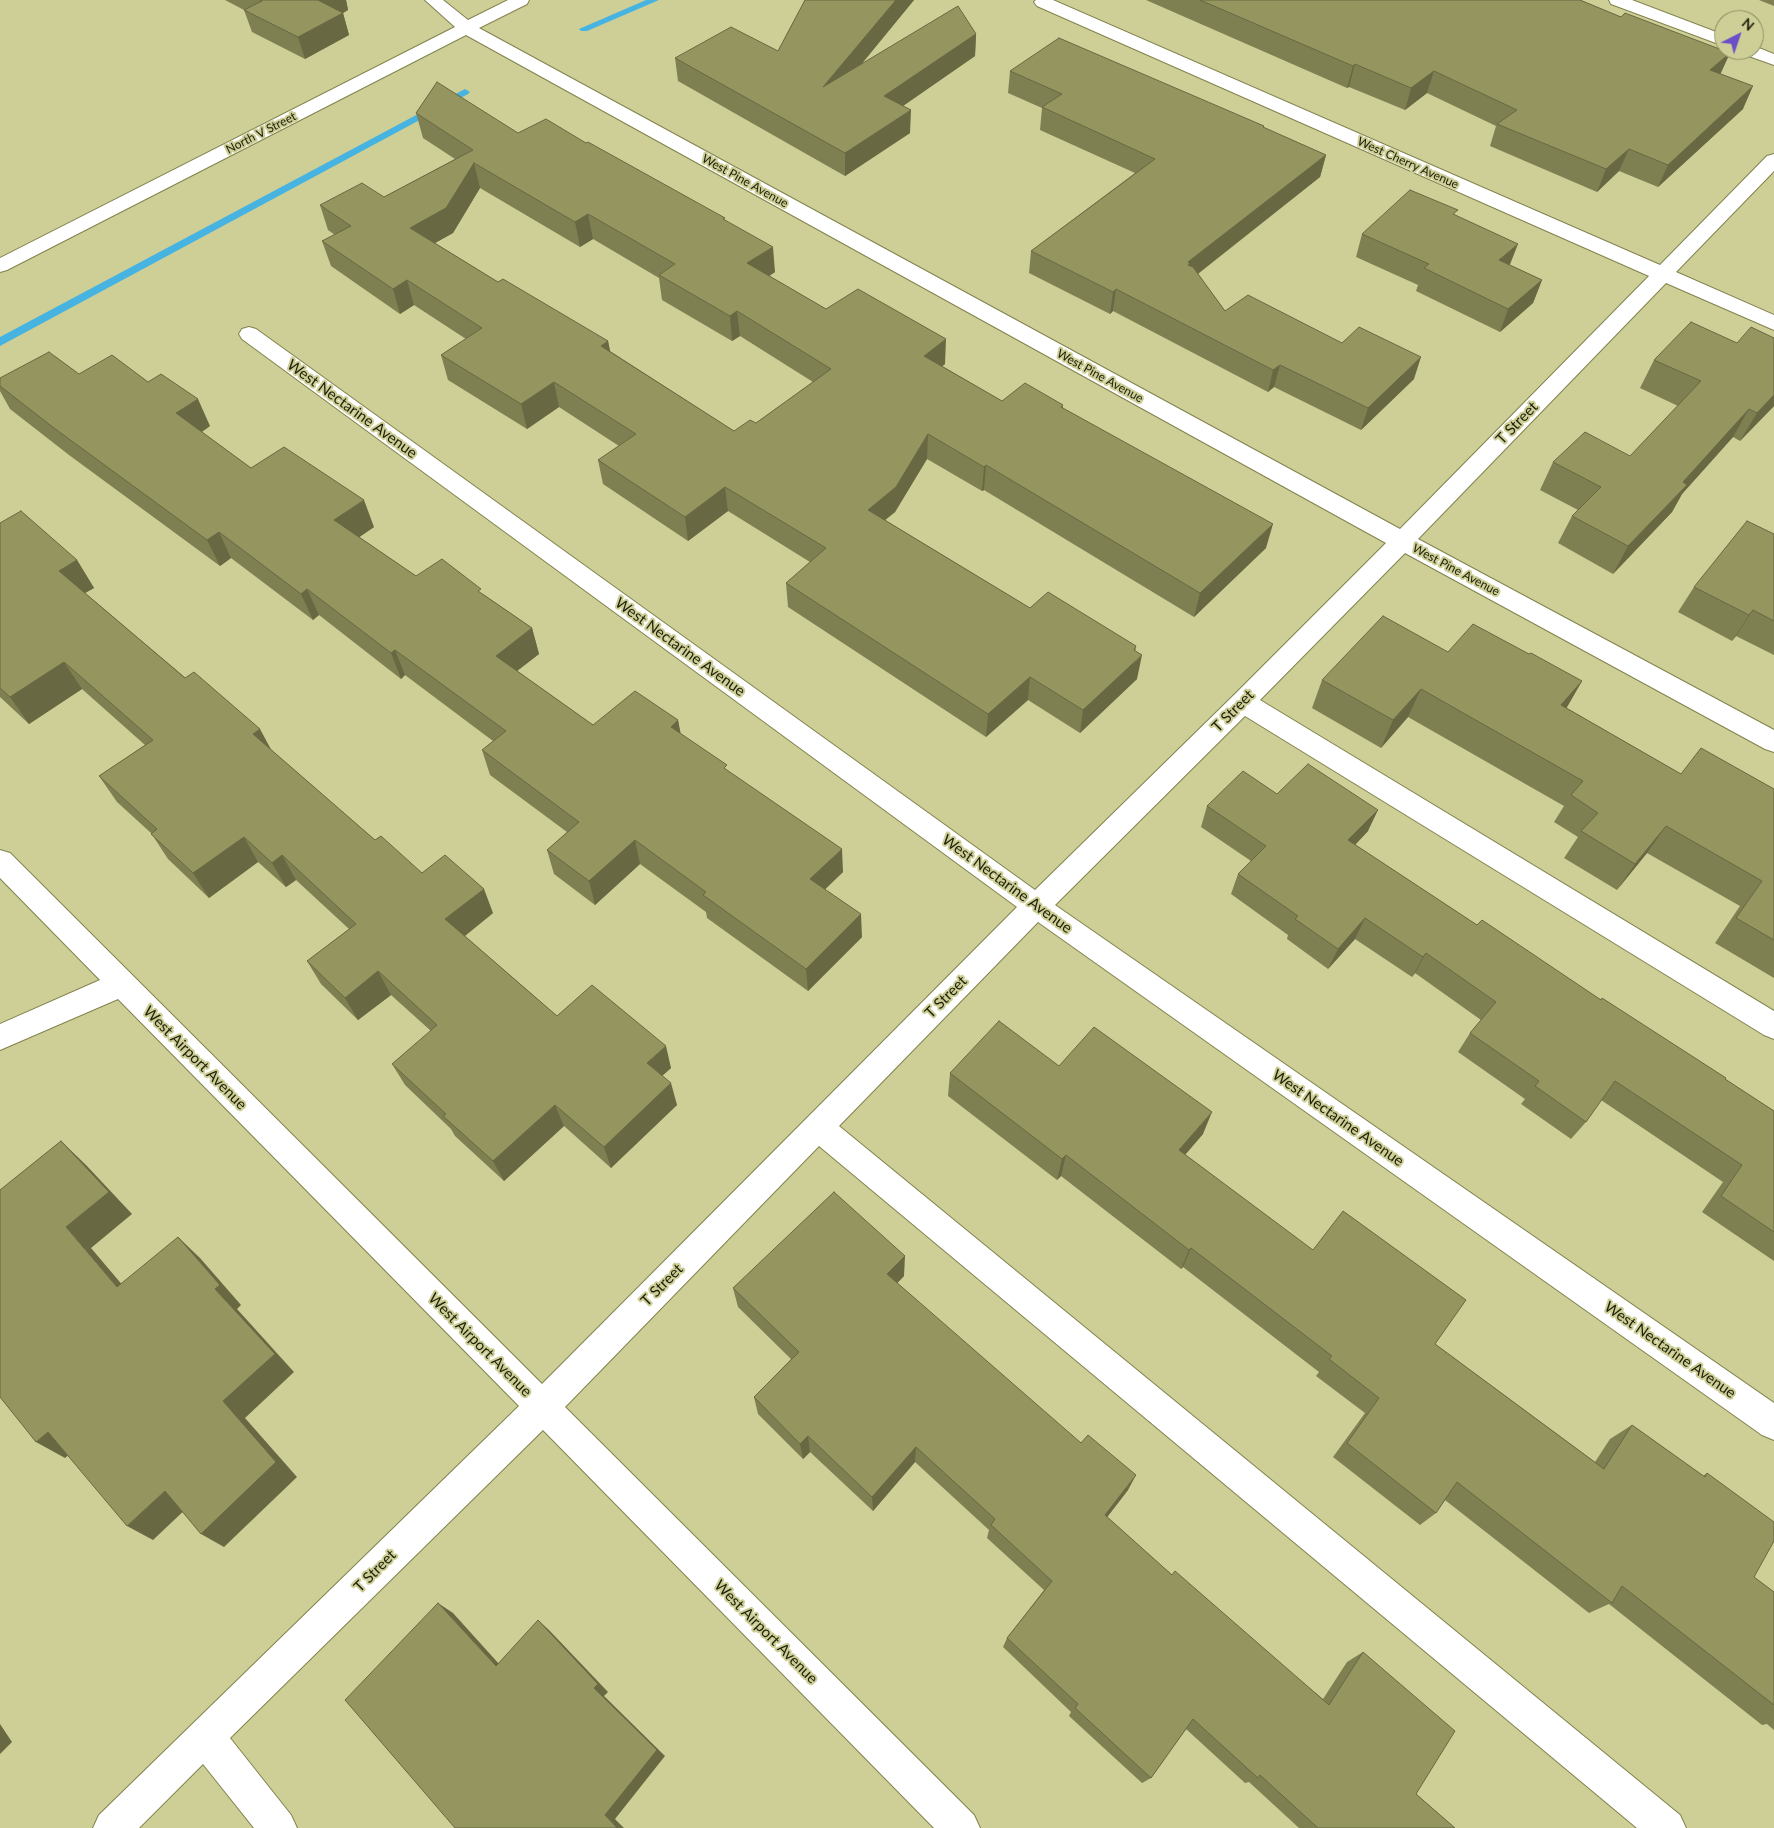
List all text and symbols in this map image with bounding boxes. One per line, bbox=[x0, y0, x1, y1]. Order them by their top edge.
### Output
north arrow bbox=[1714, 10, 1764, 60]
text: N bbox=[1739, 14, 1758, 34]
street label: North V Street bbox=[223, 109, 299, 157]
street label: West Cherry Avenue bbox=[1355, 134, 1461, 192]
street label: West Pine Avenue bbox=[699, 151, 791, 211]
street label: West Pine Avenue bbox=[1054, 346, 1146, 406]
street label: West Nectarine Avenue bbox=[283, 356, 421, 462]
street label: T Street bbox=[1492, 398, 1542, 448]
street label: West Pine Avenue bbox=[1410, 541, 1502, 599]
street label: West Nectarine Avenue bbox=[611, 594, 749, 700]
street label: T Street bbox=[1208, 686, 1258, 736]
street label: West Nectarine Avenue bbox=[938, 831, 1076, 937]
street label: T Street bbox=[921, 972, 971, 1022]
street label: West Airport Avenue bbox=[140, 1003, 250, 1113]
street label: West Nectarine Avenue bbox=[1269, 1066, 1407, 1170]
street label: T Street bbox=[637, 1260, 687, 1310]
street label: West Airport Avenue bbox=[425, 1290, 535, 1400]
street label: West Nectarine Avenue bbox=[1601, 1298, 1739, 1402]
street label: T Street bbox=[350, 1546, 400, 1596]
street label: West Airport Avenue bbox=[711, 1577, 821, 1687]

